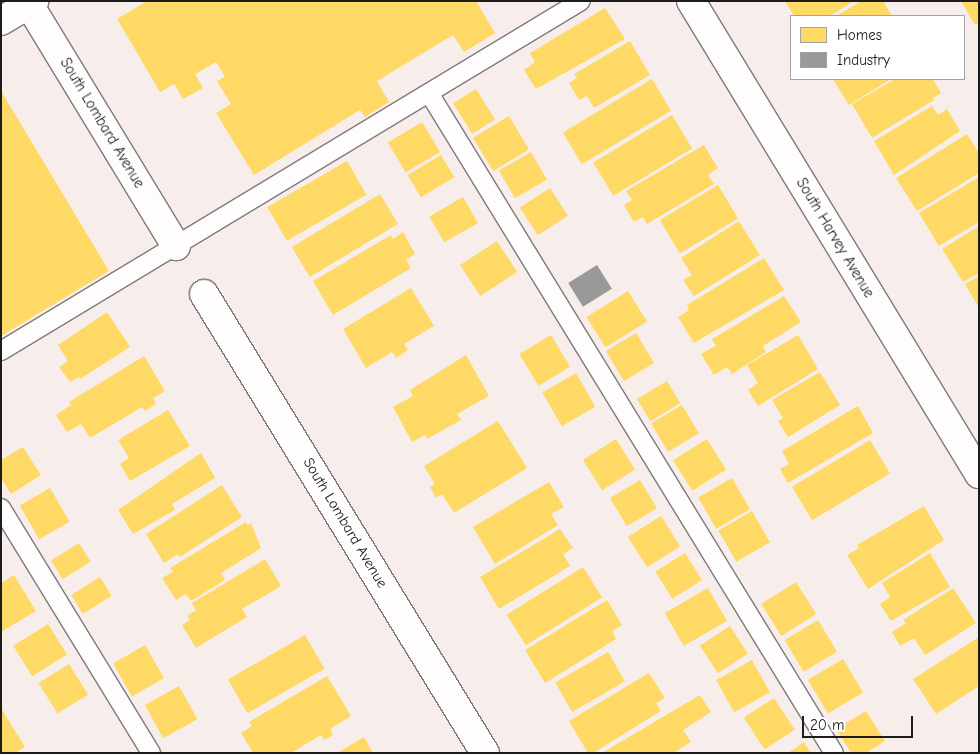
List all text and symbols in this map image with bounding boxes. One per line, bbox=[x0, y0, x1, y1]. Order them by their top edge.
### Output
legend bbox=[790, 15, 965, 80]
text: Homes bbox=[837, 26, 882, 44]
text: Industry bbox=[837, 51, 890, 69]
street label: South Lombard Avenue bbox=[56, 55, 148, 191]
street label: South Harvey Avenue bbox=[792, 175, 878, 301]
street label: South Lombard Avenue bbox=[299, 455, 391, 591]
scale bar bbox=[805, 706, 916, 738]
text: 20 m bbox=[810, 716, 844, 734]

